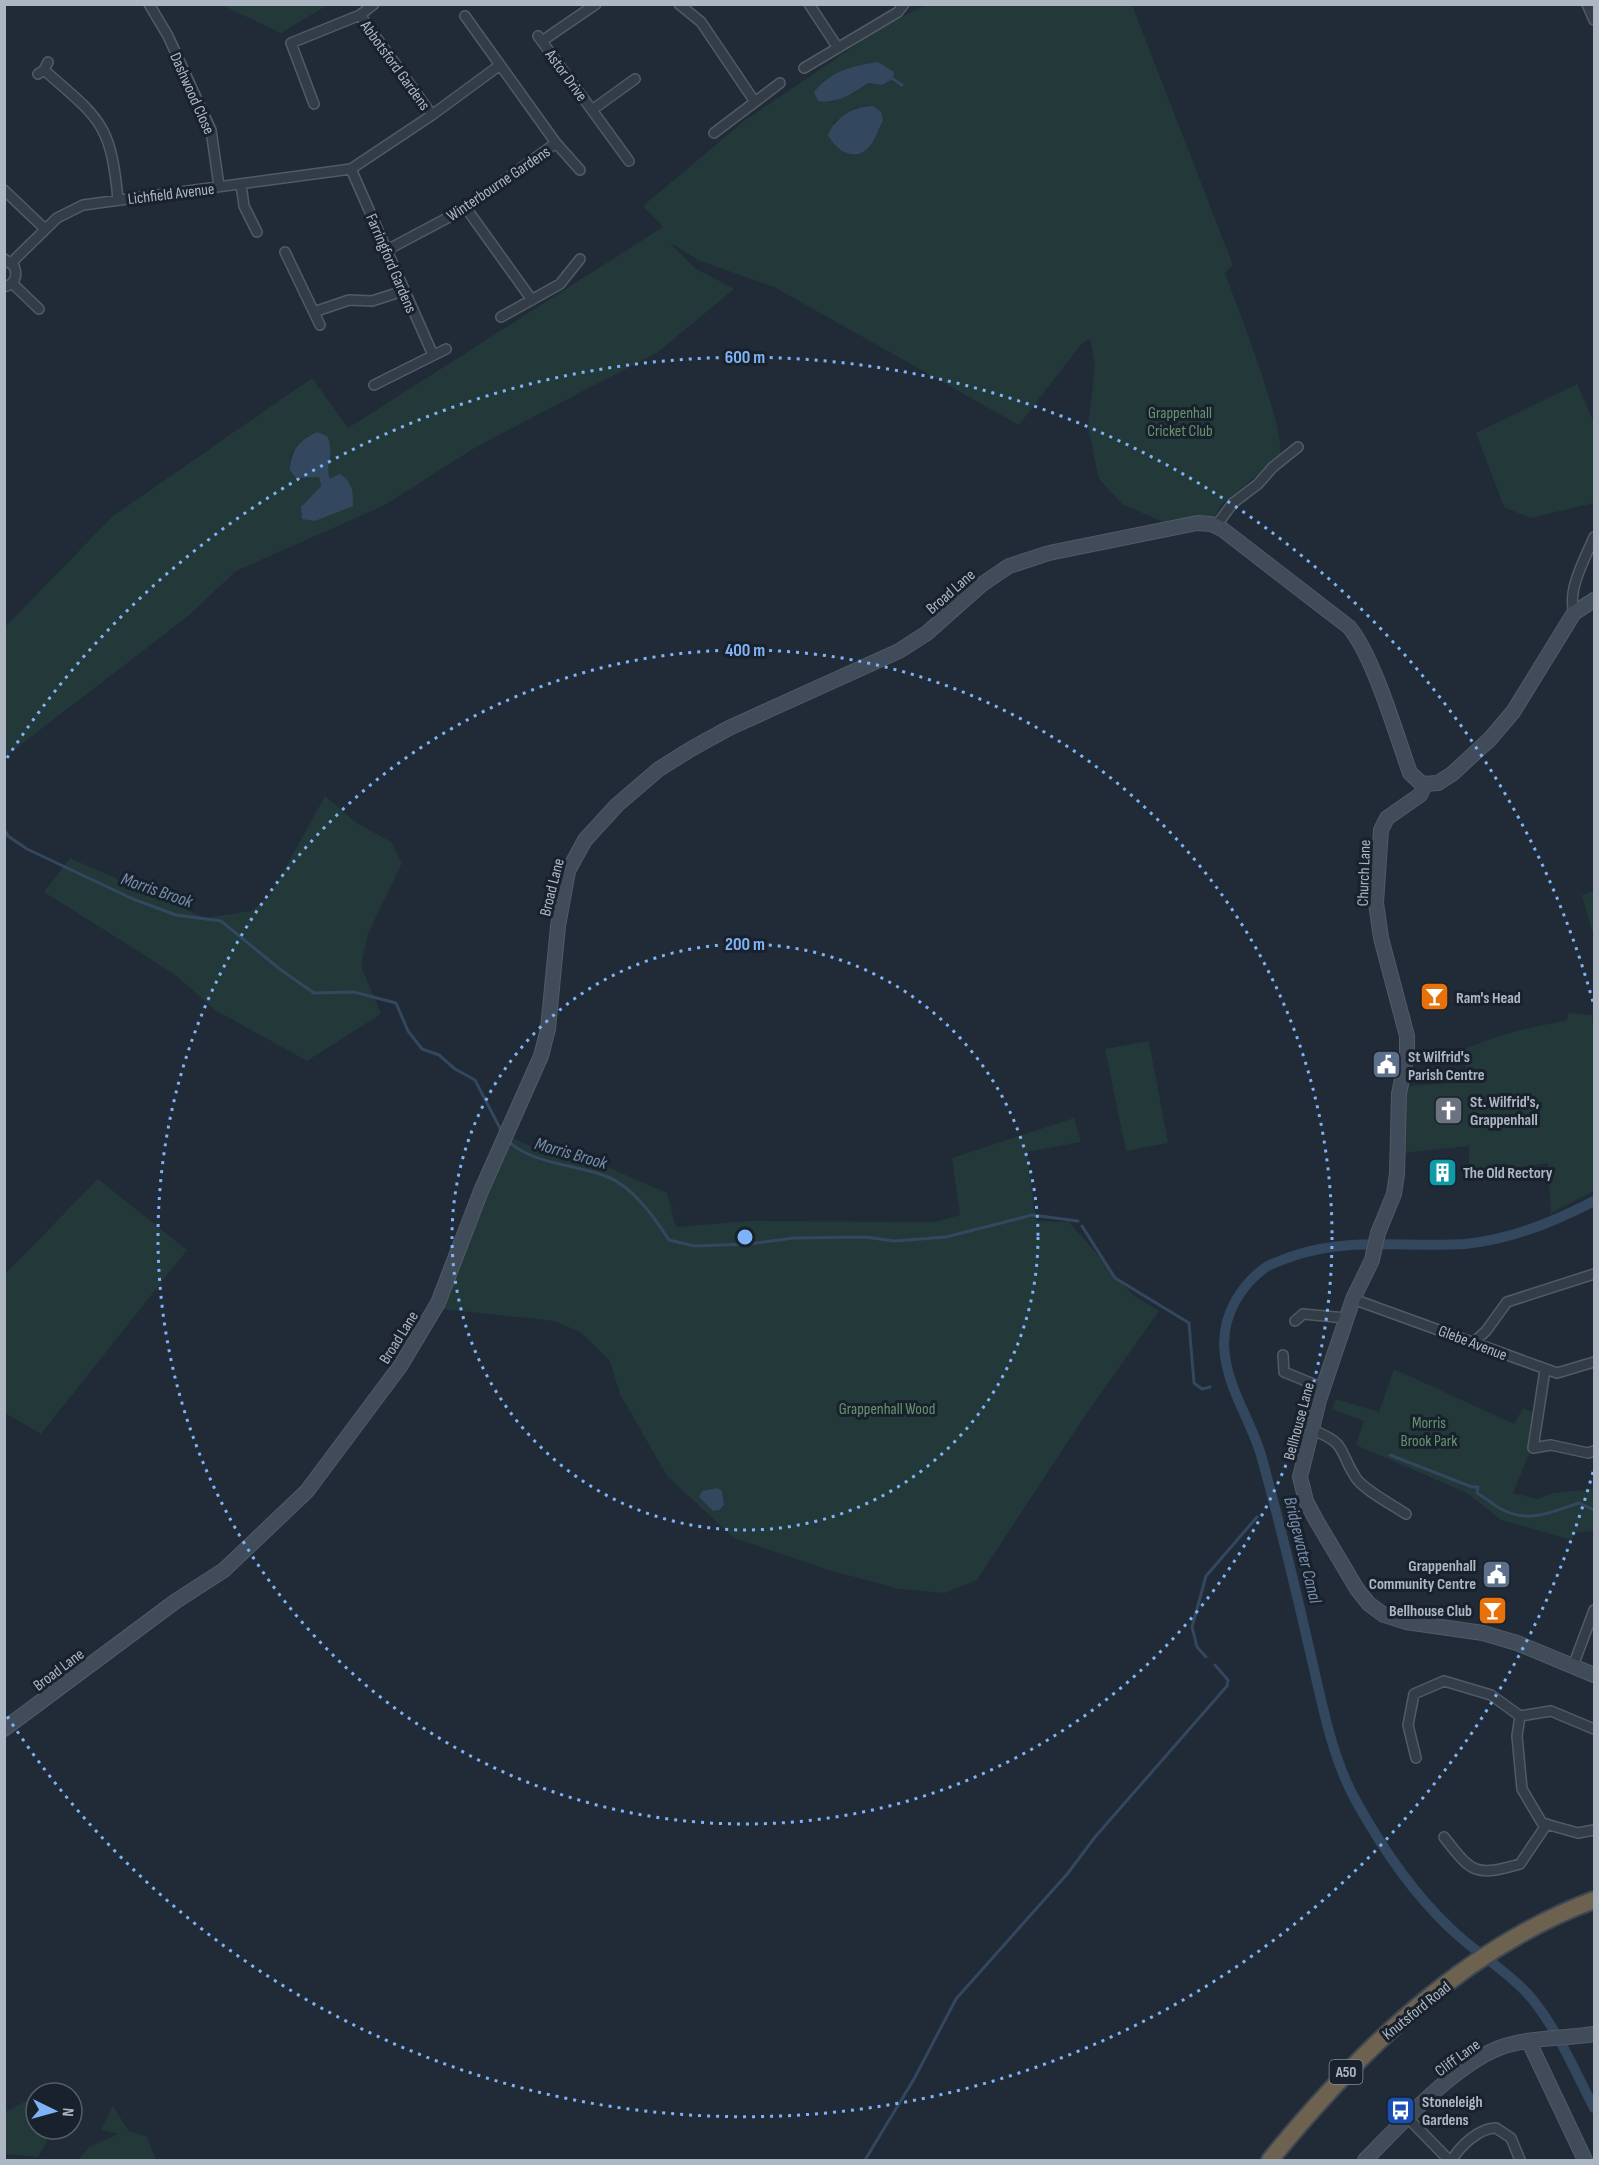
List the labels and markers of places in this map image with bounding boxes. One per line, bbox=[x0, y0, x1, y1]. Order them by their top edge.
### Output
bar icon: Ram's Head bbox=[1419, 981, 1451, 1013]
place label: Ram's Head bbox=[1456, 989, 1521, 1008]
place label: St Wilfrid's Parish Centre bbox=[1408, 1048, 1485, 1085]
public building icon: St Wilfrid's Parish Centre bbox=[1371, 1049, 1403, 1081]
place label: St. Wilfrid's, Grappenhall bbox=[1470, 1093, 1540, 1130]
church icon: St. Wilfrid's, Grappenhall bbox=[1433, 1094, 1465, 1126]
building icon: The Old Rectory bbox=[1426, 1156, 1458, 1188]
place label: The Old Rectory bbox=[1463, 1164, 1553, 1183]
centre of rings bbox=[735, 1227, 755, 1247]
place label: Grappenhall Community Centre bbox=[1369, 1557, 1476, 1594]
public building icon: Grappenhall Community Centre bbox=[1481, 1558, 1513, 1590]
bar icon: Bellhouse Club bbox=[1477, 1594, 1509, 1626]
place label: Bellhouse Club bbox=[1389, 1602, 1472, 1621]
place label: Stoneleigh Gardens bbox=[1422, 2093, 1483, 2130]
bus stop icon: Stoneleigh Gardens bbox=[1385, 2094, 1417, 2126]

